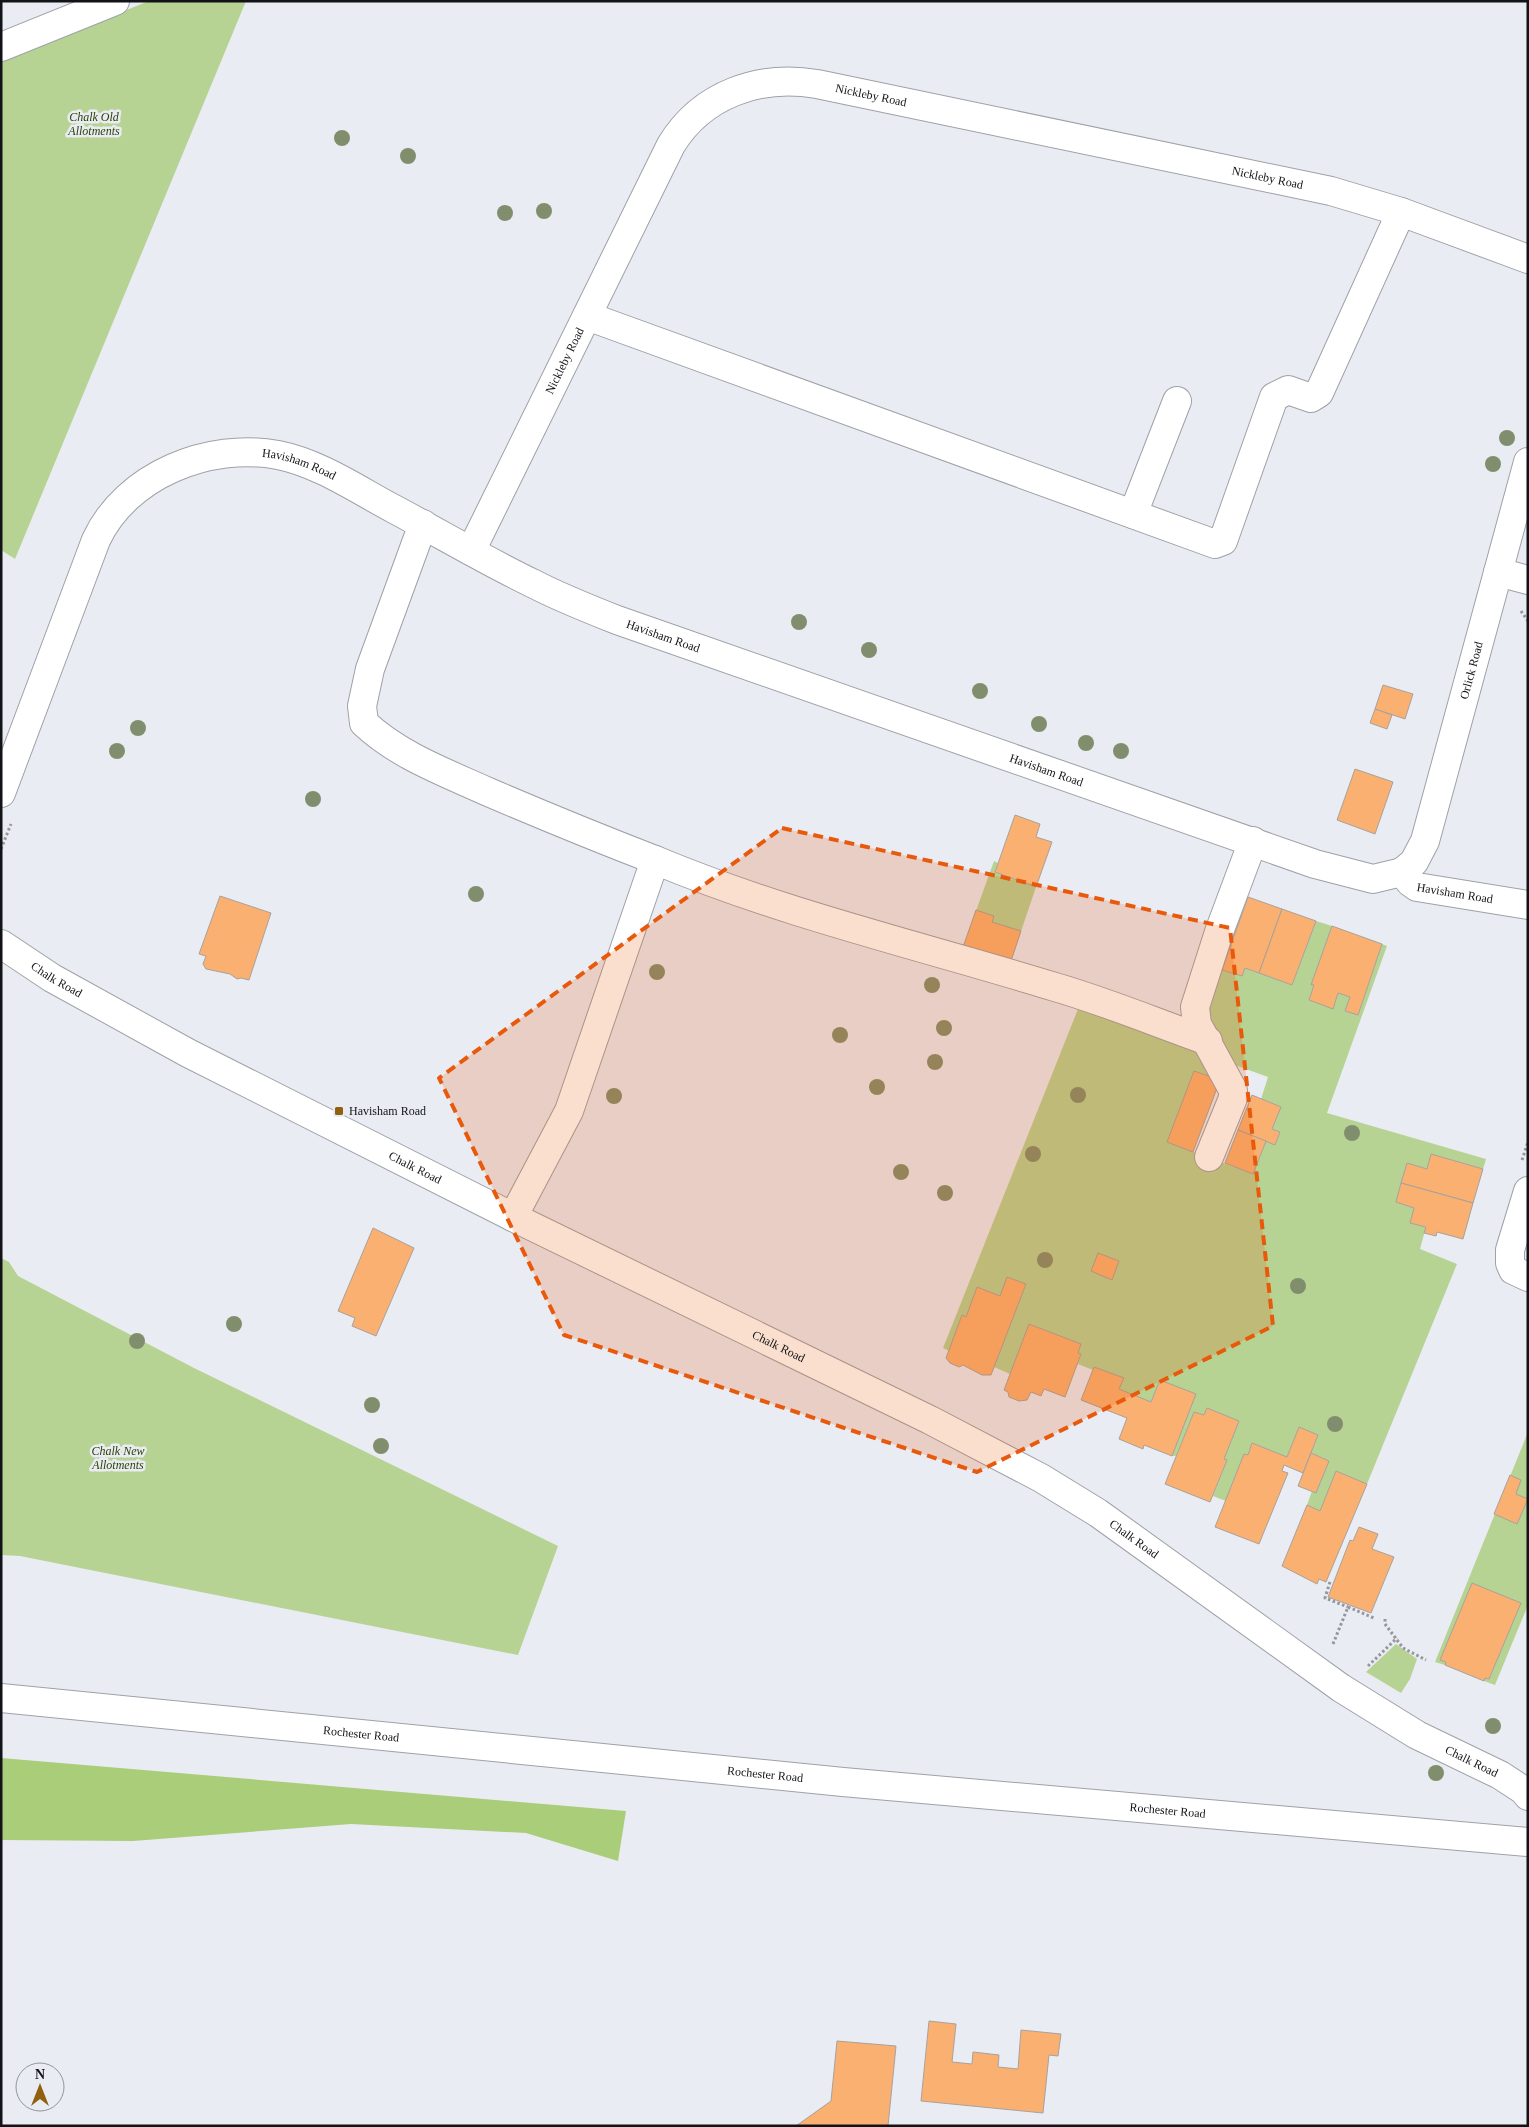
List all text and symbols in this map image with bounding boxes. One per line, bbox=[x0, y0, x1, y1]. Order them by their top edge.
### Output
street label: Nickleby Road bbox=[834, 81, 908, 109]
park label: Chalk Old Allotments bbox=[67, 110, 120, 138]
street label: Nickleby Road bbox=[1231, 164, 1304, 192]
street label: Nickleby Road bbox=[542, 325, 587, 396]
street label: Havisham Road bbox=[262, 446, 338, 483]
street label: Havisham Road bbox=[624, 617, 702, 655]
street label: Orlick Road bbox=[1457, 640, 1486, 701]
street label: Havisham Road bbox=[1008, 751, 1085, 789]
street label: Havisham Road bbox=[1416, 880, 1494, 906]
street label: Chalk Road bbox=[28, 959, 84, 1000]
place label: Havisham Road bbox=[349, 1104, 426, 1118]
marker: Havisham Road bbox=[333, 1105, 345, 1117]
street label: Chalk Road bbox=[387, 1149, 444, 1187]
street label: Chalk Road bbox=[750, 1328, 807, 1365]
park label: Chalk New Allotments bbox=[91, 1444, 145, 1472]
street label: Chalk Road bbox=[1107, 1517, 1161, 1561]
street label: Rochester Road bbox=[323, 1723, 400, 1745]
street label: Chalk Road bbox=[1443, 1743, 1500, 1780]
street label: Rochester Road bbox=[727, 1763, 804, 1785]
street label: Rochester Road bbox=[1129, 1800, 1206, 1821]
north arrow bbox=[15, 2062, 65, 2112]
text: N bbox=[35, 2067, 45, 2082]

